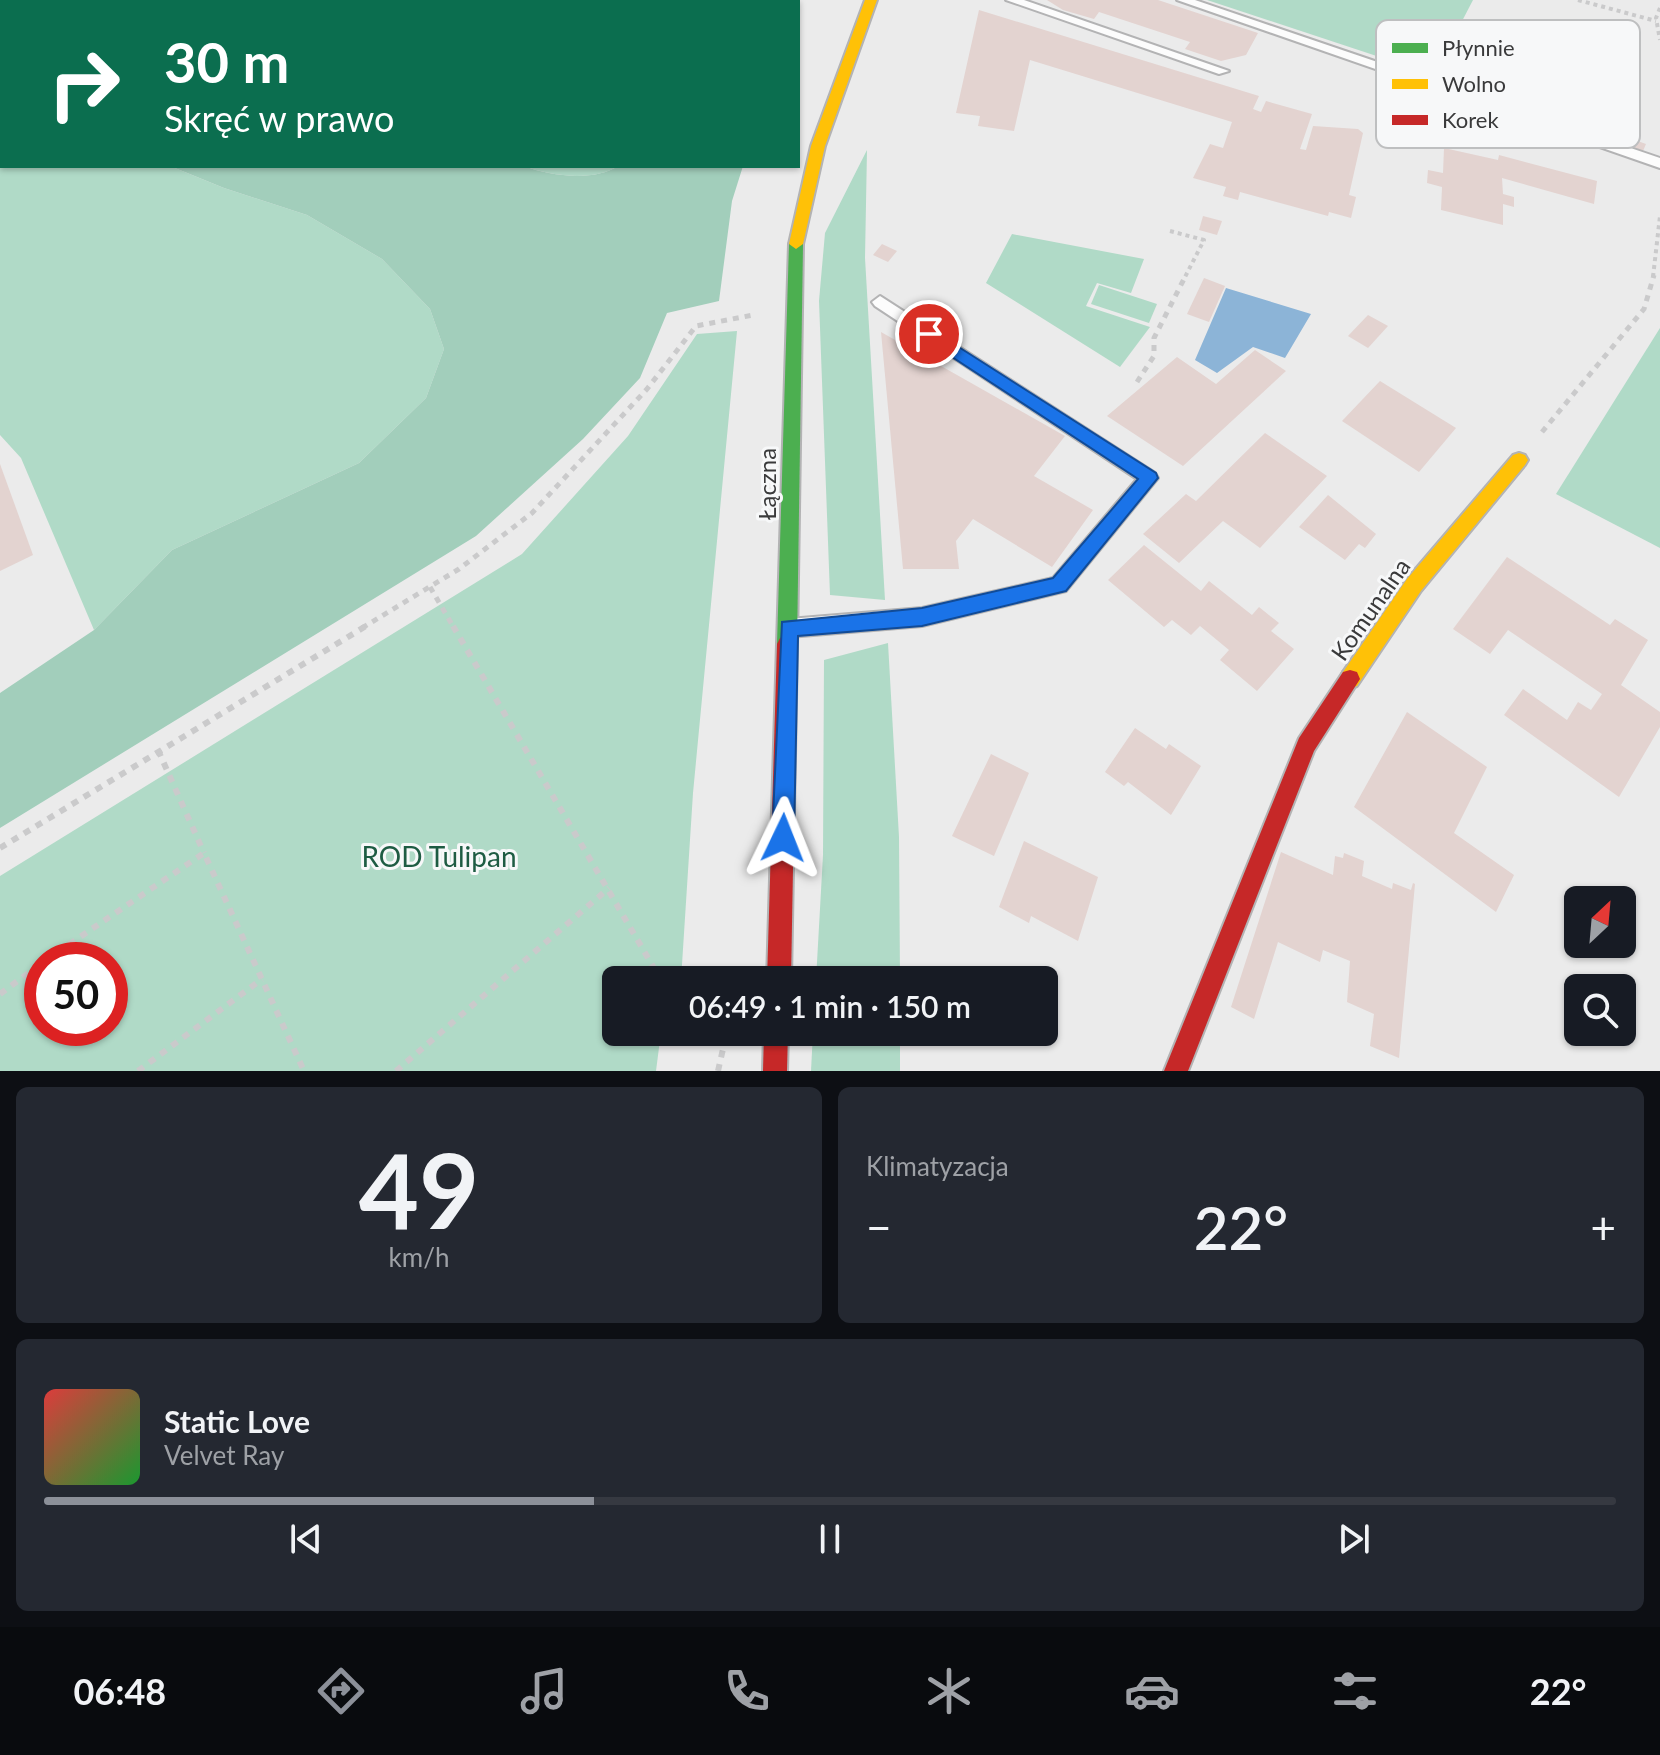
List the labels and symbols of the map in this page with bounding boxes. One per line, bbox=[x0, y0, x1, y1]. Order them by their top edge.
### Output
legend bbox=[1376, 20, 1640, 148]
text: Płynnie bbox=[1442, 34, 1515, 61]
text: Wolno bbox=[1442, 70, 1506, 97]
text: Korek bbox=[1442, 106, 1499, 133]
pin bbox=[895, 300, 963, 368]
street label: Łączna bbox=[752, 448, 781, 520]
street label: Komunalna bbox=[1324, 552, 1416, 666]
position arrow bbox=[741, 796, 825, 880]
park label: ROD Tulipan bbox=[361, 839, 517, 873]
north arrow bbox=[1564, 886, 1636, 958]
speed limit sign: 50 bbox=[24, 942, 128, 1046]

